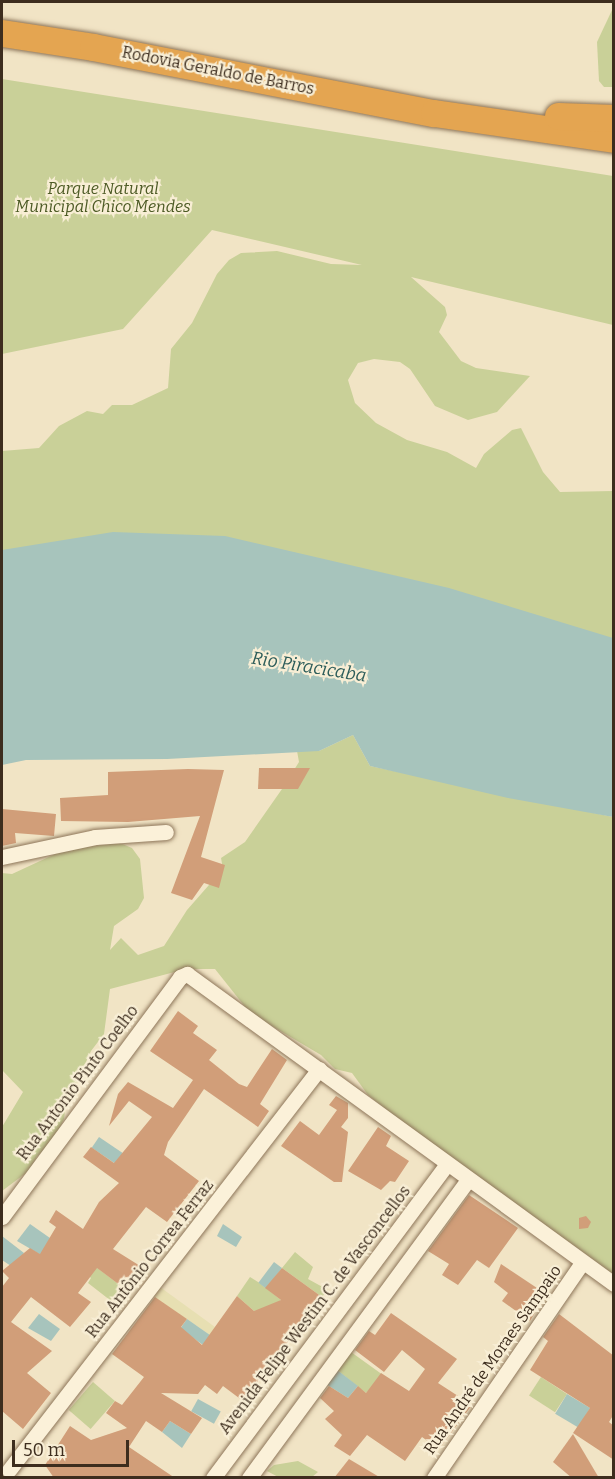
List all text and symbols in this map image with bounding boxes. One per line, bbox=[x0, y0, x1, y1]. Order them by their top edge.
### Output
street label: Rodovia Geraldo de Barros bbox=[120, 43, 316, 99]
park label: Parque Natural Municipal Chico Mendes bbox=[15, 179, 191, 217]
water label: Rio Piracicaba bbox=[250, 647, 368, 687]
street label: Rua Antonio Pinto Coelho bbox=[13, 1002, 143, 1164]
street label: Rua Antônio Correa Ferraz bbox=[82, 1176, 218, 1342]
street label: Avenida Felipe Westim C. de Vasconcellos bbox=[215, 1182, 415, 1438]
street label: Rua André de Moraes Sampaio bbox=[420, 1262, 566, 1458]
scale bar bbox=[15, 1428, 132, 1466]
text: 50 m bbox=[23, 1439, 65, 1461]

